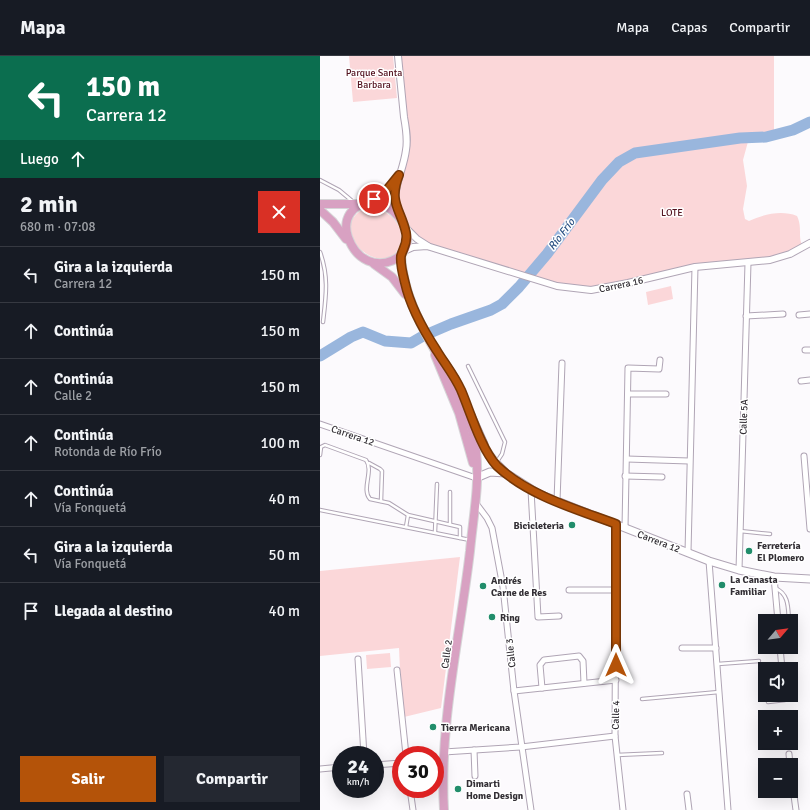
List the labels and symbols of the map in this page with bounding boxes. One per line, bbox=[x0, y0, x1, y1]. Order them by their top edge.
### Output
park label: Parque Santa Barbara bbox=[346, 67, 402, 91]
pin bbox=[357, 182, 391, 216]
park label: LOTE bbox=[661, 207, 683, 219]
water label: Río Frío bbox=[545, 215, 578, 253]
street label: Carrera 16 bbox=[598, 274, 644, 296]
street label: Calle 5A bbox=[737, 399, 751, 435]
street label: Carrera 12 bbox=[329, 423, 376, 449]
place label: Bicicleteria bbox=[513, 520, 564, 532]
marker: Bicicleteria bbox=[567, 520, 577, 530]
street label: Carrera 12 bbox=[636, 528, 682, 556]
place label: Ferretería El Plomero bbox=[757, 540, 804, 564]
marker: Ferretería El Plomero bbox=[744, 546, 754, 556]
place label: La Canasta Familiar bbox=[730, 574, 778, 598]
place label: Andrés Carne de Res bbox=[491, 575, 547, 599]
marker: La Canasta Familiar bbox=[717, 580, 727, 590]
marker: Andrés Carne de Res bbox=[478, 581, 488, 591]
marker: Ring bbox=[487, 612, 497, 622]
place label: Ring bbox=[500, 612, 521, 624]
north arrow bbox=[758, 614, 798, 654]
street label: Calle 3 bbox=[503, 638, 518, 668]
street label: Calle 2 bbox=[439, 639, 455, 669]
position arrow bbox=[595, 644, 637, 686]
street label: Calle 4 bbox=[610, 700, 622, 730]
marker: Tierra Mericana bbox=[428, 722, 438, 732]
place label: Tierra Mericana bbox=[441, 722, 510, 734]
speed limit sign: 30 bbox=[392, 746, 444, 798]
place label: Dimarti Home Design bbox=[466, 778, 524, 802]
marker: Dimarti Home Design bbox=[453, 784, 463, 794]

